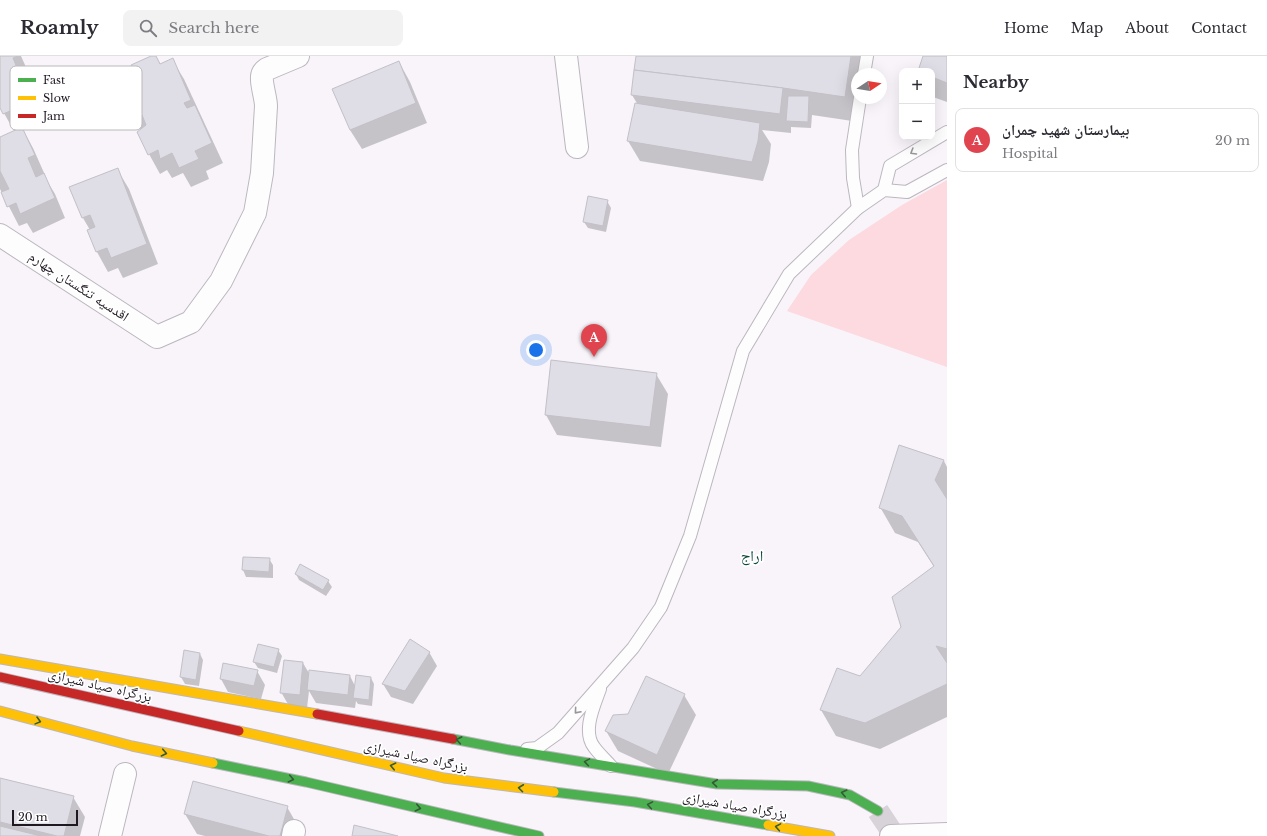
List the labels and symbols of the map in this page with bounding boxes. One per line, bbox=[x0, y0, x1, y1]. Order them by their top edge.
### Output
legend bbox=[10, 66, 142, 130]
north arrow bbox=[851, 68, 887, 104]
text: Fast bbox=[43, 73, 66, 87]
text: Slow bbox=[43, 91, 71, 105]
text: Jam bbox=[41, 109, 65, 123]
one-way arrow bbox=[910, 147, 917, 154]
street label: اقدسیه تنگستان چهارم bbox=[25, 247, 132, 326]
pin: A bbox=[581, 324, 607, 357]
your location bbox=[526, 340, 546, 360]
district label: اراج bbox=[741, 546, 763, 566]
street label: بزرگراه صیاد شیرازی bbox=[46, 664, 154, 706]
one-way arrow bbox=[575, 706, 582, 714]
one-way arrow bbox=[34, 716, 41, 725]
street label: بزرگراه صیاد شیرازی bbox=[362, 736, 470, 776]
one-way arrow bbox=[456, 736, 462, 745]
one-way arrow bbox=[161, 748, 167, 756]
one-way arrow bbox=[584, 758, 590, 767]
one-way arrow bbox=[390, 763, 396, 771]
one-way arrow bbox=[288, 775, 294, 783]
one-way arrow bbox=[712, 779, 718, 788]
one-way arrow bbox=[518, 784, 524, 793]
street label: بزرگراه صیاد شیرازی bbox=[681, 787, 789, 823]
one-way arrow bbox=[841, 790, 847, 798]
one-way arrow bbox=[647, 801, 653, 810]
one-way arrow bbox=[414, 804, 421, 812]
scale bar bbox=[12, 808, 78, 827]
one-way arrow bbox=[775, 824, 781, 832]

